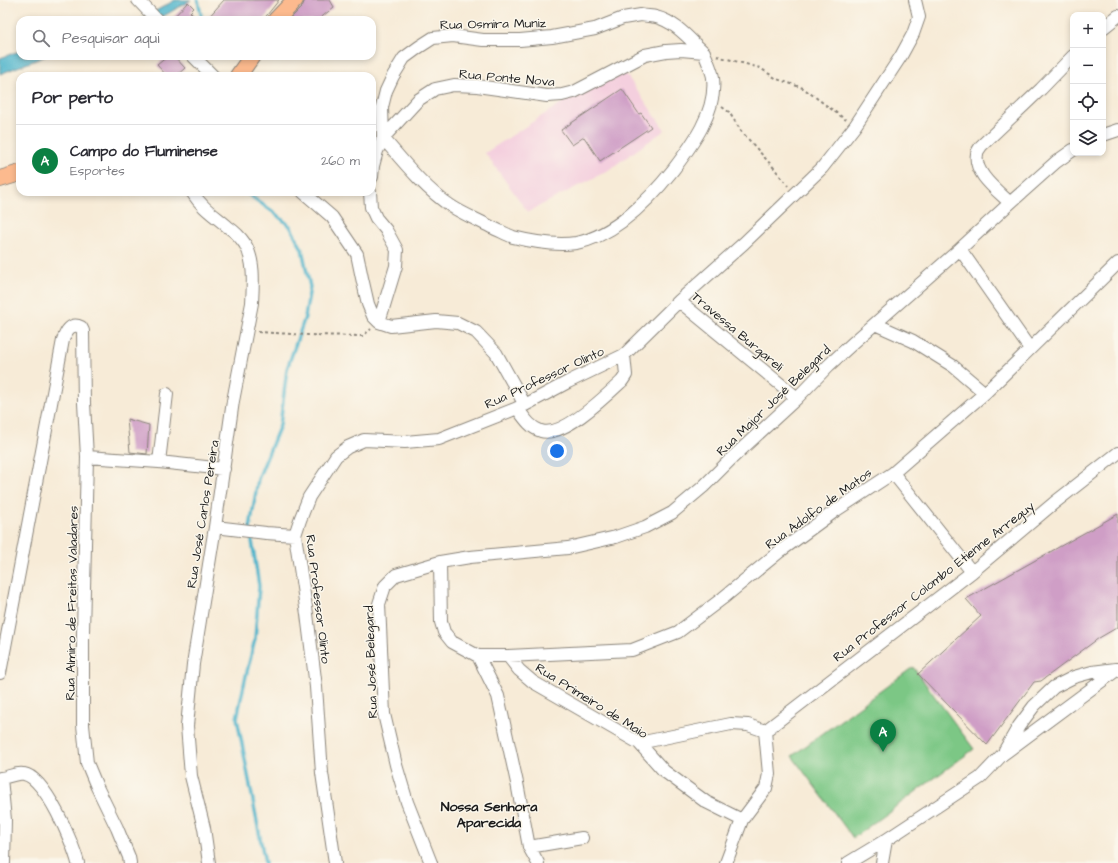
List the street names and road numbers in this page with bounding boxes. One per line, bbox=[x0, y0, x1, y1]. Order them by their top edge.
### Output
street label: Rua Osmira Muniz bbox=[440, 14, 547, 34]
street label: Rua Ponte Nova bbox=[458, 65, 556, 91]
street label: Travessa Burgareli bbox=[687, 288, 787, 376]
street label: Rua Major José Belegard bbox=[713, 341, 836, 461]
street label: Rua Professor Olinto bbox=[482, 342, 608, 413]
street label: Rua José Carlos Pereira bbox=[182, 438, 224, 590]
street label: Rua Adolfo de Matos bbox=[762, 464, 876, 554]
street label: Rua Professor Colombo Etienne Arreguy bbox=[829, 497, 1039, 667]
street label: Rua Almiro de Freitas Valadares bbox=[61, 505, 83, 701]
street label: Rua Professor Olinto bbox=[301, 534, 335, 665]
street label: Rua José Belegard bbox=[360, 605, 383, 719]
street label: Rua Primeiro de Maio bbox=[532, 659, 652, 743]

